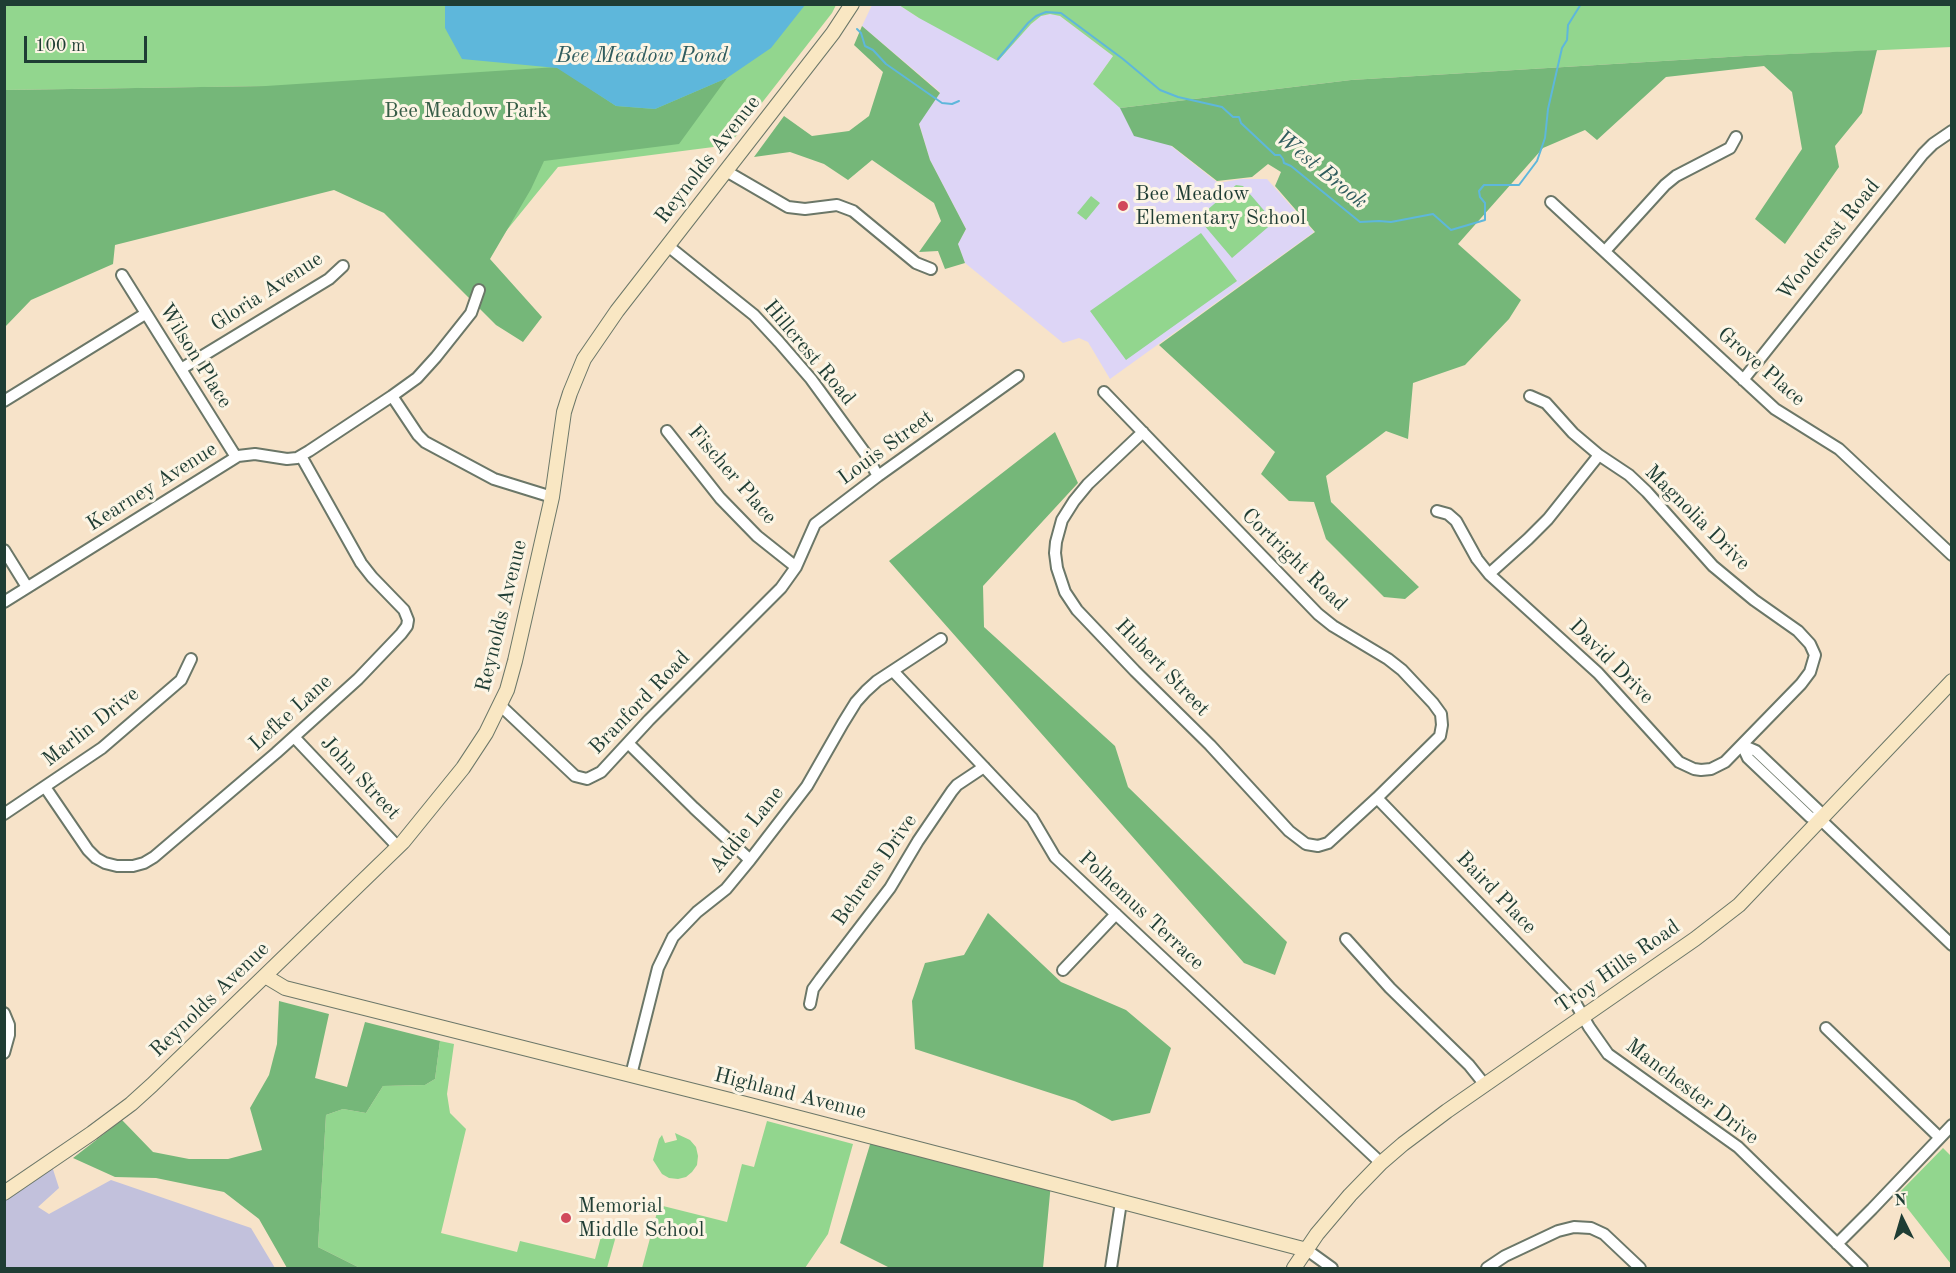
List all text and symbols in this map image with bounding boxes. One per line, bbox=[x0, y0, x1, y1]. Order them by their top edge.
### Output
scale bar bbox=[27, 24, 150, 62]
text: 100 m bbox=[35, 37, 86, 55]
water label: Bee Meadow Pond bbox=[556, 43, 728, 69]
street label: Reynolds Avenue bbox=[650, 91, 766, 229]
park label: Bee Meadow Park bbox=[384, 98, 548, 124]
water label: West Brook bbox=[1270, 125, 1372, 215]
street label: Woodcrest Road bbox=[1772, 174, 1886, 306]
place label: Bee Meadow Elementary School bbox=[1135, 181, 1306, 231]
marker: Bee Meadow Elementary School bbox=[1116, 199, 1130, 213]
street label: Gloria Avenue bbox=[206, 246, 328, 338]
street label: Hillcrest Road bbox=[758, 295, 860, 411]
street label: Wilson Place bbox=[153, 299, 237, 413]
street label: Grove Place bbox=[1712, 322, 1810, 412]
street label: Louis Street bbox=[833, 405, 939, 491]
street label: Fischer Place bbox=[682, 420, 782, 530]
street label: Kearney Avenue bbox=[82, 437, 222, 537]
street label: Magnolia Drive bbox=[1639, 460, 1755, 576]
street label: Cortright Road bbox=[1236, 503, 1352, 617]
street label: Reynolds Avenue bbox=[471, 537, 533, 695]
street label: Hubert Street bbox=[1109, 614, 1215, 722]
street label: David Drive bbox=[1563, 614, 1659, 710]
street label: Branford Road bbox=[584, 646, 696, 760]
street label: Lefke Lane bbox=[244, 669, 338, 757]
street label: Marlin Drive bbox=[38, 681, 144, 773]
street label: John Street bbox=[315, 731, 405, 825]
street label: Addie Lane bbox=[704, 781, 790, 879]
street label: Behrens Drive bbox=[827, 809, 923, 931]
street label: Polhemus Terrace bbox=[1073, 846, 1209, 976]
street label: Baird Place bbox=[1450, 846, 1542, 940]
street label: Troy Hills Road bbox=[1551, 915, 1685, 1019]
street label: Reynolds Avenue bbox=[145, 937, 275, 1063]
street label: Manchester Drive bbox=[1620, 1034, 1764, 1150]
street label: Highland Avenue bbox=[711, 1063, 869, 1125]
north arrow bbox=[1872, 1189, 1932, 1249]
place label: Memorial Middle School bbox=[578, 1193, 705, 1243]
text: N bbox=[1894, 1193, 1907, 1210]
marker: Memorial Middle School bbox=[559, 1211, 573, 1225]

